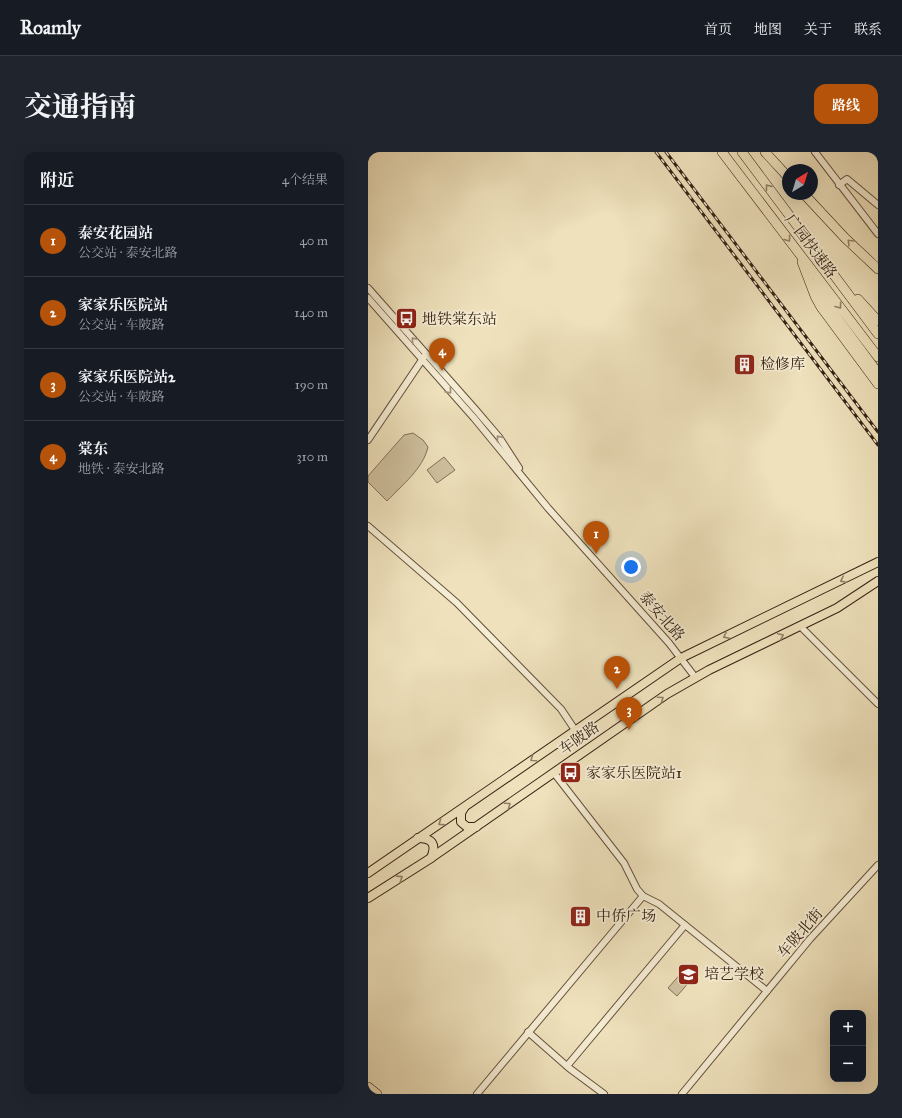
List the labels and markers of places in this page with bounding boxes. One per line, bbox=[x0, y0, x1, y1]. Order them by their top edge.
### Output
bus stop icon: 地铁棠东站 bbox=[394, 306, 420, 332]
place label: 地铁棠东站 bbox=[422, 310, 497, 328]
pin: 4 bbox=[429, 338, 455, 371]
building icon: 检修库 bbox=[732, 351, 758, 377]
place label: 检修库 bbox=[760, 355, 805, 373]
pin: 1 bbox=[583, 521, 609, 554]
pin: 2 bbox=[604, 656, 630, 689]
pin: 3 bbox=[616, 697, 642, 730]
bus stop icon: 家家乐医院站1 bbox=[558, 760, 584, 786]
place label: 家家乐医院站1 bbox=[586, 764, 682, 782]
building icon: 中侨广场 bbox=[567, 903, 593, 929]
place label: 中侨广场 bbox=[596, 907, 656, 925]
school or university icon: 培艺学校 bbox=[675, 961, 701, 987]
place label: 培艺学校 bbox=[704, 965, 764, 983]

